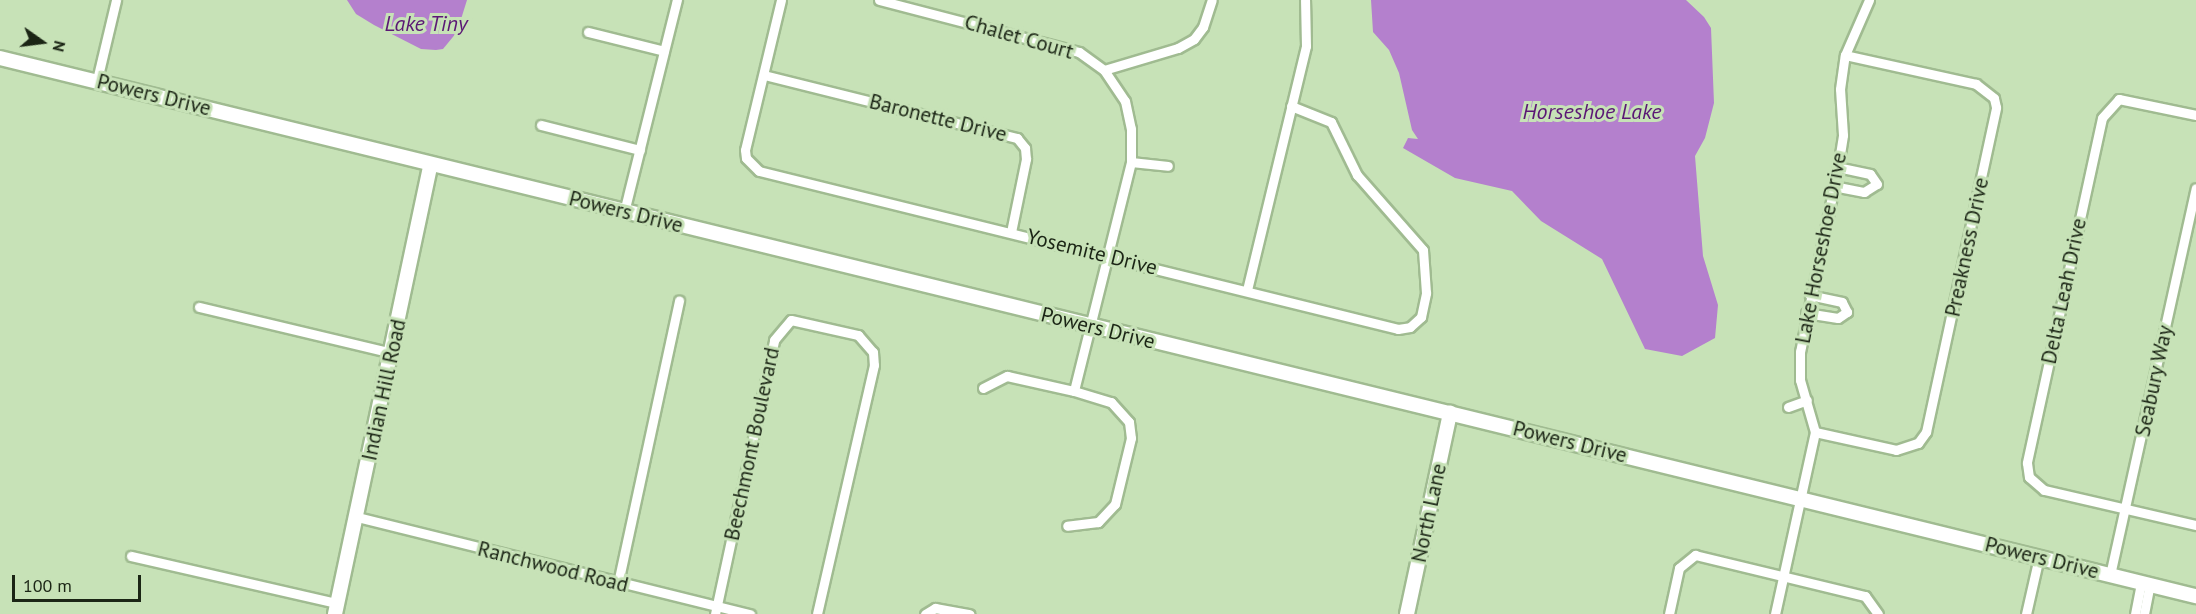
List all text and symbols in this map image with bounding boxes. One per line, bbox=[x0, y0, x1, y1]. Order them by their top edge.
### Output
street label: Chalet Court bbox=[962, 9, 1076, 65]
water label: Lake Tiny bbox=[384, 11, 468, 37]
north arrow bbox=[12, 12, 72, 72]
text: N bbox=[48, 39, 70, 54]
street label: Powers Drive bbox=[94, 69, 214, 121]
street label: Baronette Drive bbox=[867, 89, 1009, 147]
water label: Horseshoe Lake bbox=[1523, 99, 1661, 125]
street label: Lake Horseshoe Drive bbox=[1790, 150, 1852, 346]
street label: Preakness Drive bbox=[1940, 175, 1994, 319]
street label: Powers Drive bbox=[566, 186, 686, 238]
street label: Delta Leah Drive bbox=[2036, 216, 2092, 366]
street label: Yosemite Drive bbox=[1024, 224, 1160, 280]
street label: Powers Drive bbox=[1038, 302, 1158, 354]
street label: Indian Hill Road bbox=[357, 317, 411, 463]
street label: Seabury Way bbox=[2130, 323, 2178, 439]
street label: Beechmont Boulevard bbox=[719, 345, 785, 543]
street label: Powers Drive bbox=[1510, 416, 1630, 468]
street label: North Lane bbox=[1406, 461, 1452, 565]
street label: Powers Drive bbox=[1982, 532, 2102, 584]
street label: Ranchwood Road bbox=[475, 536, 631, 598]
scale bar bbox=[15, 563, 144, 601]
text: 100 m bbox=[23, 574, 72, 597]

